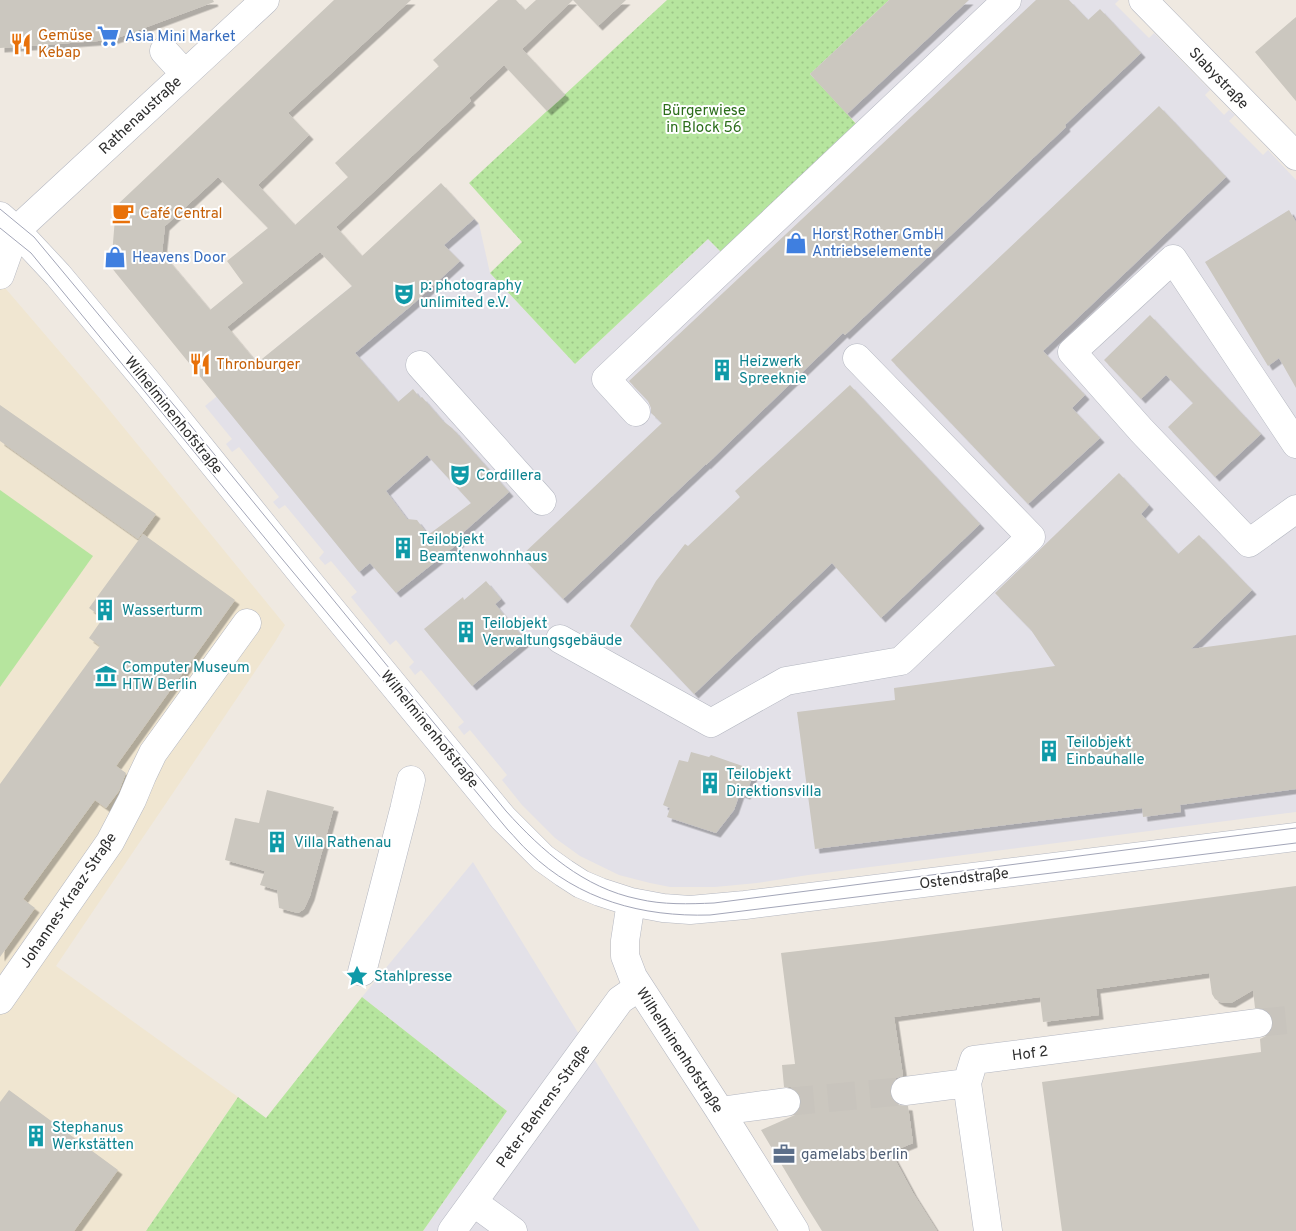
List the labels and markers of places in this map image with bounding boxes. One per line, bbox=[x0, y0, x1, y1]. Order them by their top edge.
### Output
supermarket icon: Asia Mini Market bbox=[95, 23, 121, 49]
place label: Gemüse Kebap bbox=[38, 27, 93, 63]
place label: Asia Mini Market bbox=[125, 28, 236, 47]
restaurant icon: Gemüse Kebap bbox=[8, 31, 34, 57]
cafe icon: Café Central bbox=[110, 200, 136, 226]
place label: Café Central bbox=[140, 205, 222, 224]
place label: Horst Rother GmbH Antriebselemente bbox=[812, 226, 944, 262]
shop icon: Horst Rother GmbH Antriebselemente bbox=[783, 230, 809, 256]
shop icon: Heavens Door bbox=[102, 244, 128, 270]
place label: Heavens Door bbox=[132, 249, 226, 268]
place label: p: photography unlimited e.V. bbox=[420, 277, 522, 313]
theatre icon: p: photography unlimited e.V. bbox=[391, 281, 417, 307]
restaurant icon: Thronburger bbox=[187, 351, 213, 377]
place label: Heizwerk Spreeknie bbox=[739, 353, 807, 389]
place label: Thronburger bbox=[216, 356, 301, 375]
building icon: Heizwerk Spreeknie bbox=[709, 357, 735, 383]
theatre icon: Cordillera bbox=[447, 462, 473, 488]
place label: Cordillera bbox=[476, 467, 541, 486]
place label: Teilobjekt Beamtenwohnhaus bbox=[419, 531, 548, 567]
building icon: Teilobjekt Beamtenwohnhaus bbox=[390, 535, 416, 561]
building icon: Wasserturm bbox=[92, 597, 118, 623]
place label: Wasserturm bbox=[122, 602, 203, 621]
place label: Teilobjekt Verwaltungsgebäude bbox=[482, 615, 622, 651]
building icon: Teilobjekt Verwaltungsgebäude bbox=[453, 619, 479, 645]
place label: Computer Museum HTW Berlin bbox=[122, 659, 250, 695]
museum icon: Computer Museum HTW Berlin bbox=[93, 663, 119, 689]
place label: Teilobjekt Einbauhalle bbox=[1066, 734, 1145, 770]
building icon: Teilobjekt Einbauhalle bbox=[1036, 738, 1062, 764]
place label: Teilobjekt Direktionsvilla bbox=[726, 766, 821, 802]
building icon: Teilobjekt Direktionsvilla bbox=[697, 770, 723, 796]
building icon: Villa Rathenau bbox=[264, 829, 290, 855]
place label: Villa Rathenau bbox=[294, 834, 391, 853]
place icon: Stahlpresse bbox=[344, 963, 370, 989]
place label: Stahlpresse bbox=[374, 968, 452, 987]
place label: Stephanus Werkstätten bbox=[52, 1119, 134, 1155]
building icon: Stephanus Werkstätten bbox=[23, 1123, 49, 1149]
office icon: gamelabs berlin bbox=[771, 1141, 797, 1167]
place label: gamelabs berlin bbox=[801, 1146, 908, 1165]

